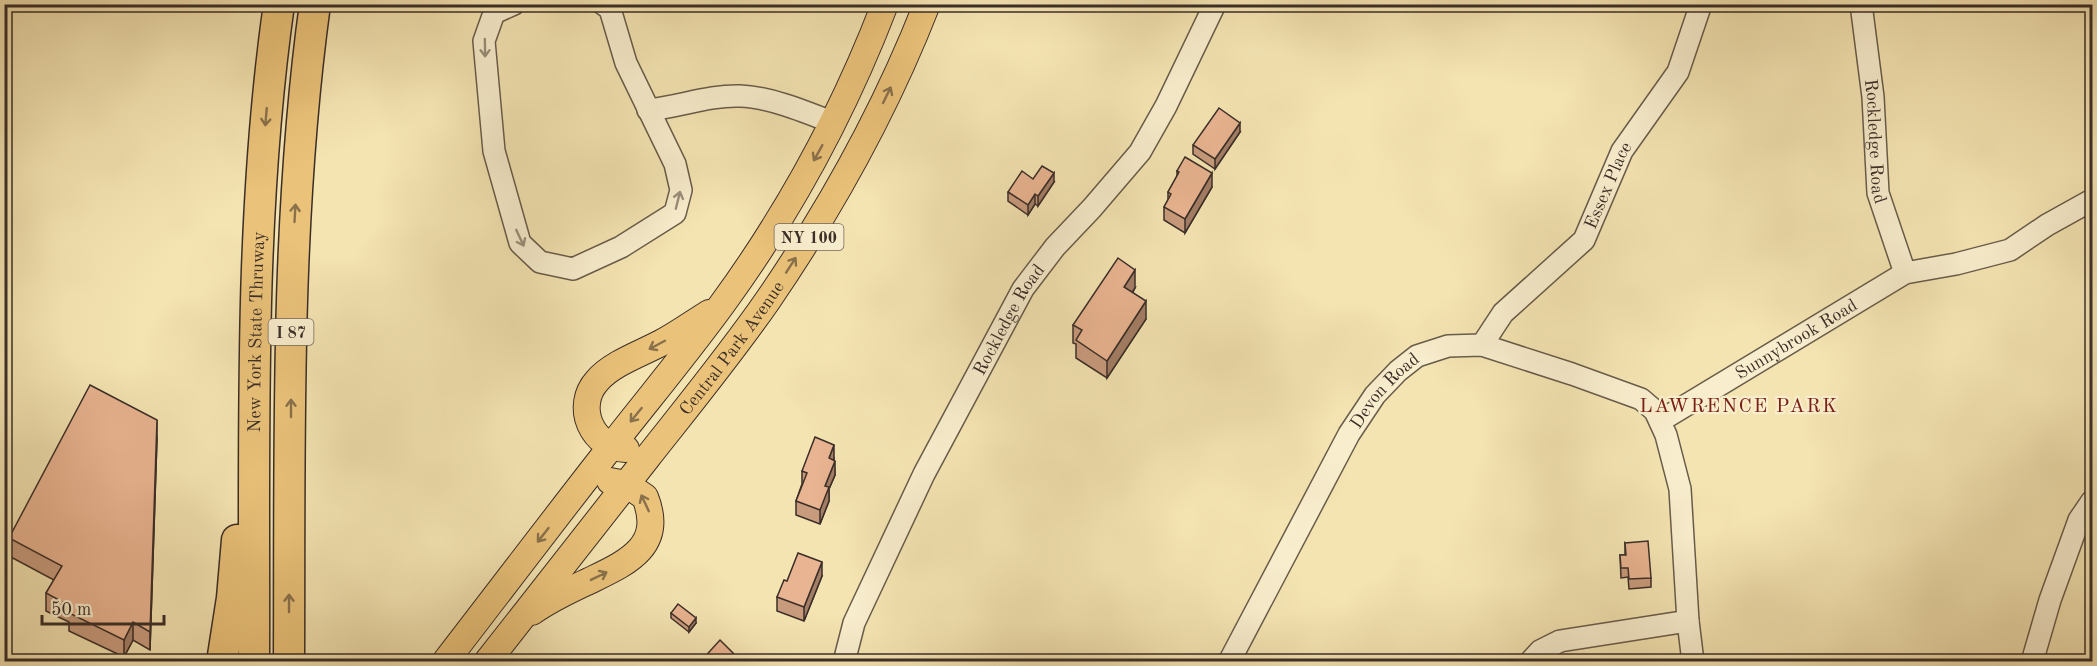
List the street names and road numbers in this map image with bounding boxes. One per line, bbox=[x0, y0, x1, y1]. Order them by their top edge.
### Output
street label: Rockledge Road bbox=[1861, 78, 1889, 206]
street label: Essex Place bbox=[1582, 139, 1636, 232]
road number: NY 100 bbox=[774, 224, 844, 250]
street label: New York State Thruway bbox=[246, 231, 269, 433]
street label: Rockledge Road bbox=[971, 261, 1048, 378]
street label: Central Park Avenue bbox=[677, 278, 788, 419]
street label: Sunnybrook Road bbox=[1733, 296, 1861, 383]
road number: I 87 bbox=[268, 319, 314, 345]
street label: Devon Road bbox=[1347, 350, 1423, 432]

